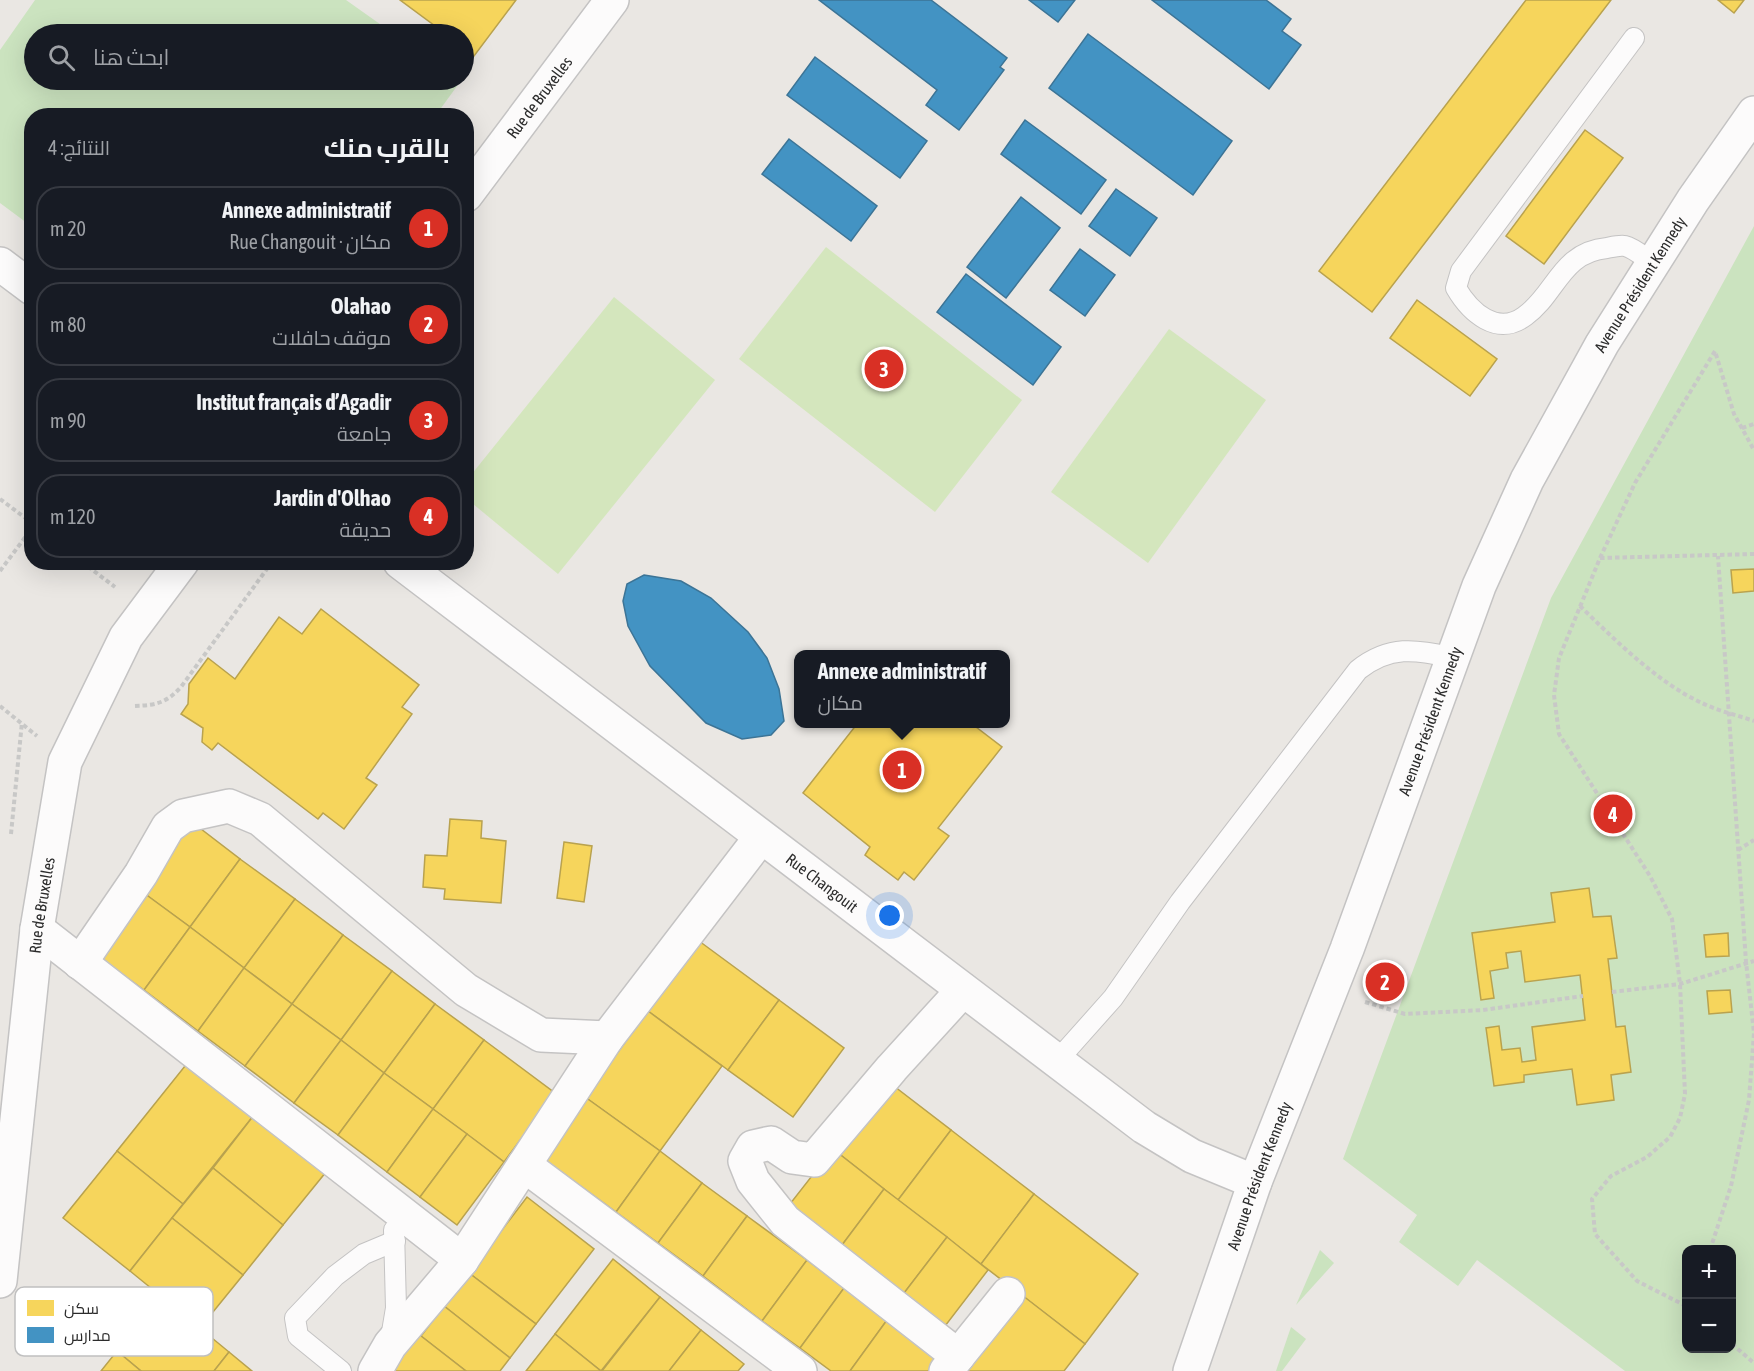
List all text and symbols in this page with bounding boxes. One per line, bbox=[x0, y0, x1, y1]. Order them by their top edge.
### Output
search box bbox=[24, 24, 474, 90]
icon: search bbox=[45, 41, 78, 74]
text: ابحث هنا bbox=[93, 44, 170, 70]
street label: Rue de Bruxelles bbox=[503, 53, 576, 142]
text: بالقرب منك bbox=[324, 133, 450, 163]
text: النتائج: 4 bbox=[48, 136, 110, 159]
text: Annexe administratif bbox=[222, 197, 391, 223]
street label: Avenue Président Kennedy bbox=[1590, 213, 1690, 355]
text: 20 m bbox=[50, 217, 86, 240]
text: 1 bbox=[424, 217, 433, 240]
text: مكان · Rue Changouit bbox=[229, 230, 391, 253]
text: Olahao bbox=[331, 293, 391, 319]
text: 80 m bbox=[50, 313, 86, 336]
text: 2 bbox=[424, 313, 433, 336]
text: موقف حافلات bbox=[272, 326, 391, 349]
pin: 3 bbox=[864, 346, 904, 392]
text: Institut français d’Agadir bbox=[196, 389, 391, 415]
text: 90 m bbox=[50, 409, 86, 432]
text: 3 bbox=[424, 409, 433, 432]
text: جامعة bbox=[337, 422, 391, 445]
text: Jardin d'Olhao bbox=[274, 485, 391, 511]
text: 120 m bbox=[50, 505, 95, 528]
text: 4 bbox=[424, 505, 433, 528]
text: حديقة bbox=[340, 518, 391, 541]
street label: Avenue Président Kennedy bbox=[1395, 644, 1466, 798]
popup bbox=[794, 650, 1010, 728]
text: Annexe administratif bbox=[818, 658, 986, 684]
text: مكان bbox=[818, 691, 863, 714]
pin: 1 bbox=[882, 748, 922, 792]
pin: 4 bbox=[1594, 792, 1632, 836]
street label: Rue Changouit bbox=[783, 850, 862, 916]
street label: Rue de Bruxelles bbox=[25, 856, 58, 954]
your location bbox=[875, 901, 904, 930]
pin: 2 bbox=[1366, 960, 1404, 1004]
street label: Avenue Président Kennedy bbox=[1223, 1099, 1296, 1252]
map controls bbox=[1682, 1245, 1736, 1353]
button: + bbox=[1682, 1245, 1736, 1299]
legend bbox=[15, 1287, 213, 1356]
text: سكن bbox=[64, 1299, 99, 1319]
button: − bbox=[1682, 1299, 1736, 1353]
text: مدارس bbox=[64, 1326, 111, 1346]

